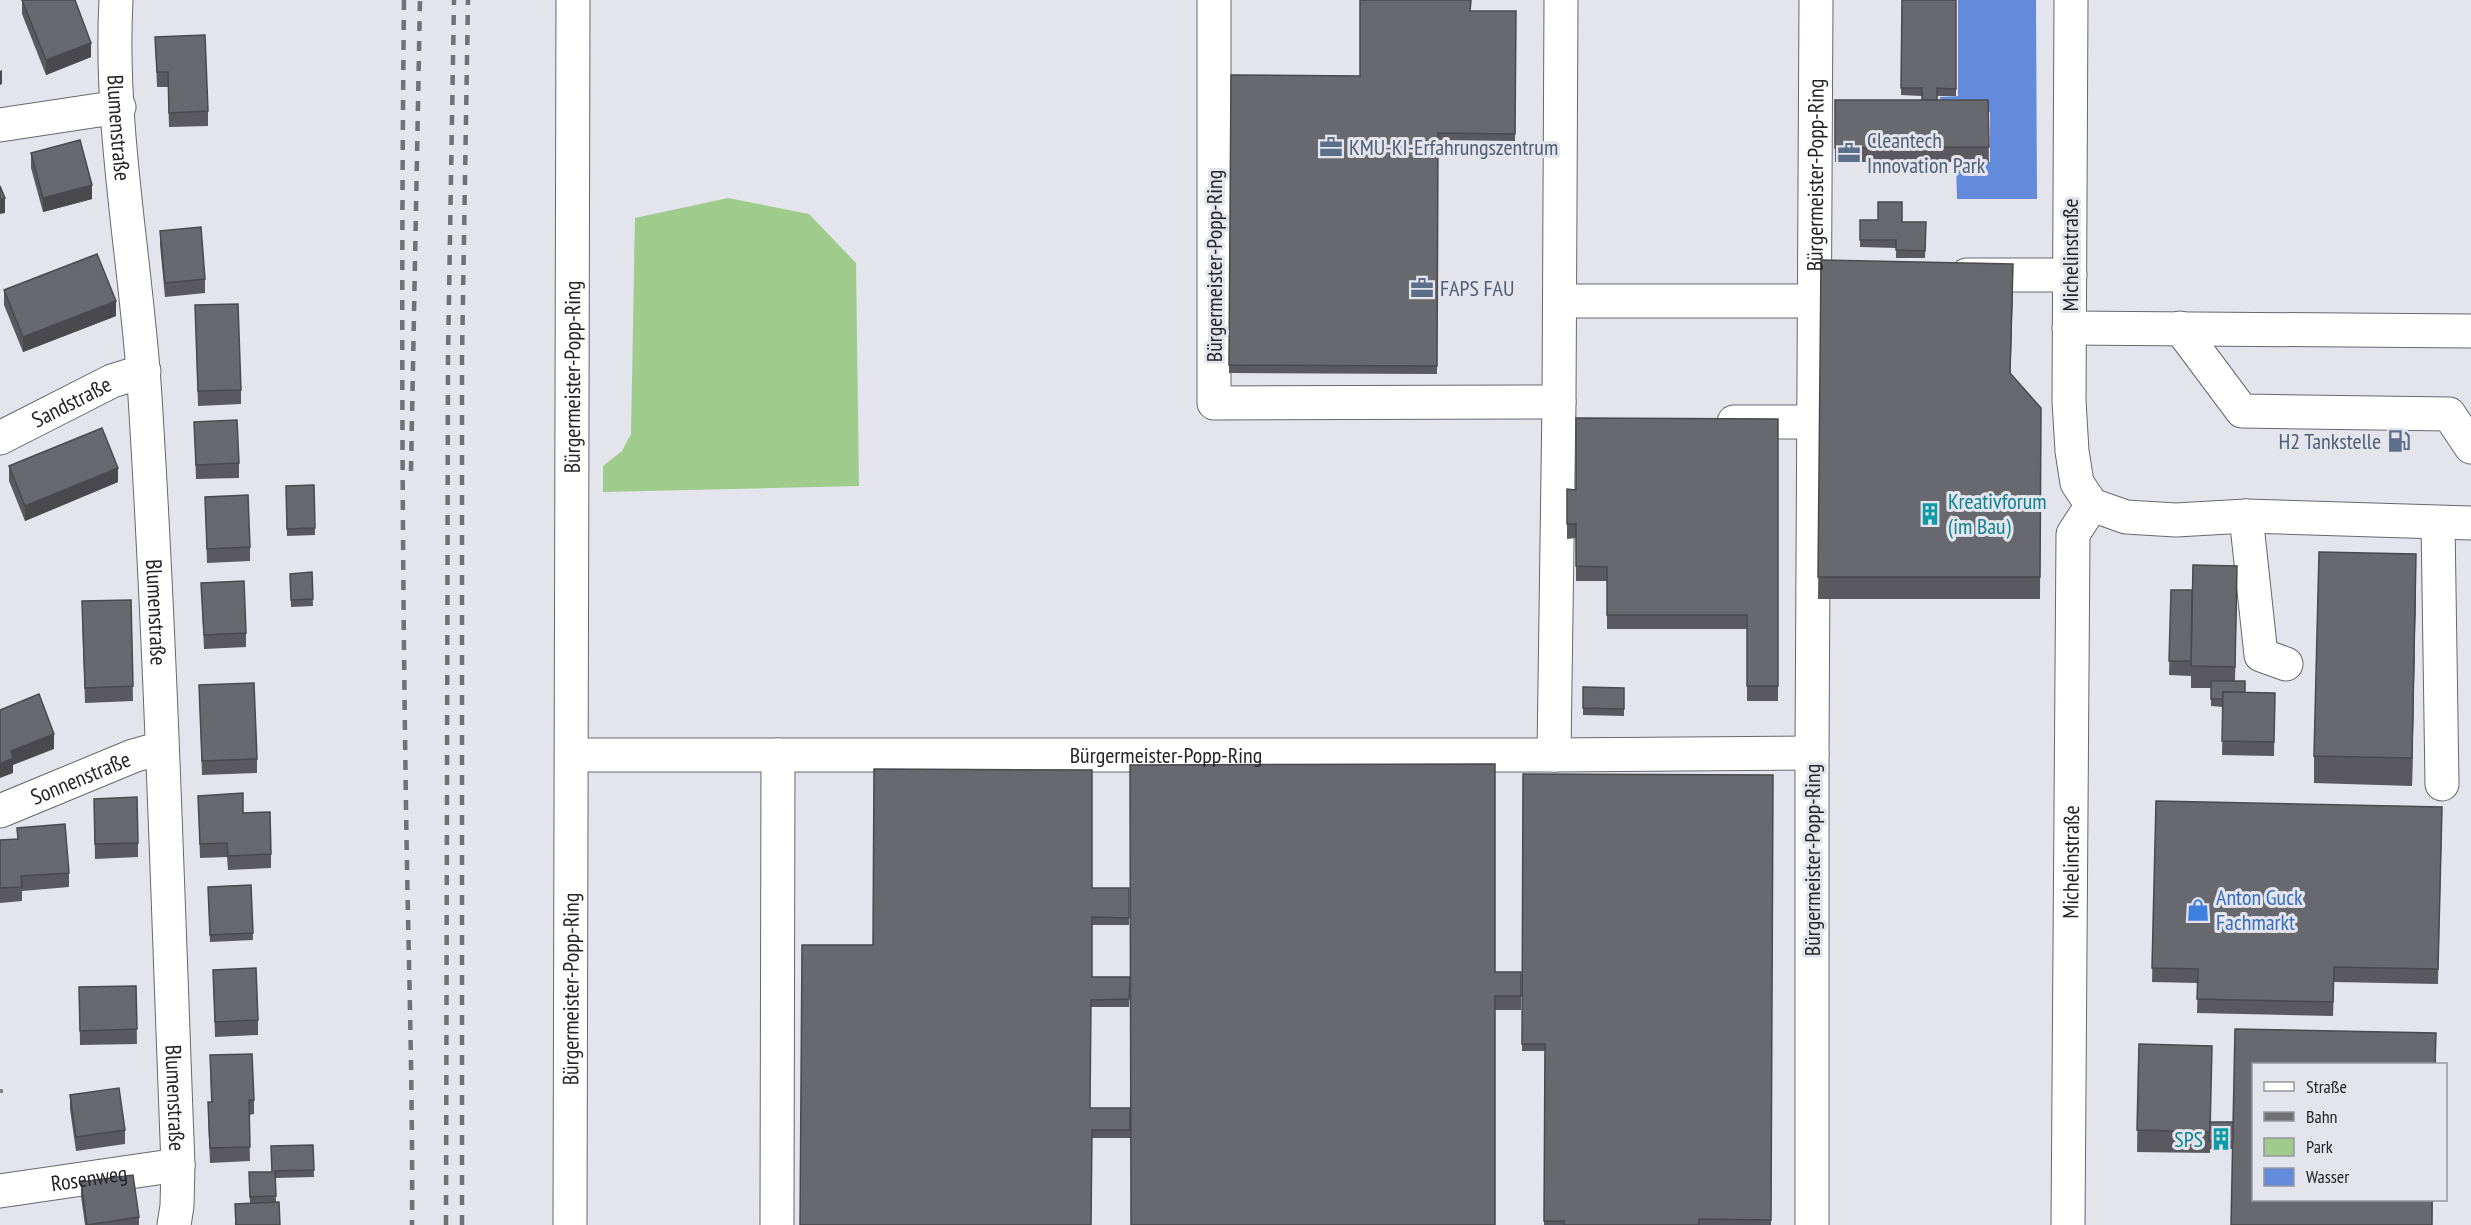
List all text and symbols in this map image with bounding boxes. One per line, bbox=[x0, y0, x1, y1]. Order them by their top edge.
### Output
street label: Blumenstraße bbox=[101, 74, 137, 182]
street label: Bürgermeister-Popp-Ring bbox=[1801, 79, 1830, 271]
place label: Cleantech Innovation Park bbox=[1867, 126, 1986, 179]
place label: KMU-KI-Erfahrungszentrum bbox=[1349, 133, 1558, 161]
office icon: KMU-KI-Erfahrungszentrum bbox=[1318, 134, 1344, 160]
office icon: Cleantech Innovation Park bbox=[1836, 140, 1862, 166]
street label: Bürgermeister-Popp-Ring bbox=[1200, 170, 1228, 362]
street label: Michelinstraße bbox=[2056, 198, 2084, 312]
place label: FAPS FAU bbox=[1440, 274, 1514, 302]
office icon: FAPS FAU bbox=[1409, 275, 1435, 301]
street label: Bürgermeister-Popp-Ring bbox=[558, 281, 586, 473]
street label: Sandstraße bbox=[27, 370, 116, 434]
place label: H2 Tankstelle bbox=[2279, 427, 2381, 455]
fuel station icon: H2 Tankstelle bbox=[2386, 428, 2412, 454]
place label: Kreativforum (im Bau) bbox=[1948, 487, 2047, 540]
building icon: Kreativforum (im Bau) bbox=[1917, 501, 1943, 527]
street label: Blumenstraße bbox=[140, 558, 173, 666]
street label: Bürgermeister-Popp-Ring bbox=[1070, 741, 1262, 769]
street label: Sonnenstraße bbox=[26, 745, 134, 811]
street label: Bürgermeister-Popp-Ring bbox=[1798, 764, 1826, 956]
street label: Michelinstraße bbox=[2056, 805, 2085, 919]
place label: Anton Guck Fachmarkt bbox=[2216, 883, 2303, 936]
street label: Bürgermeister-Popp-Ring bbox=[556, 893, 585, 1085]
shop icon: Anton Guck Fachmarkt bbox=[2185, 897, 2211, 923]
street label: Blumenstraße bbox=[159, 1044, 191, 1152]
legend bbox=[2252, 1063, 2447, 1201]
text: Straße bbox=[2306, 1075, 2347, 1098]
text: Bahn bbox=[2306, 1105, 2338, 1128]
place label: SPS bbox=[2174, 1125, 2203, 1153]
building icon: SPS bbox=[2208, 1126, 2234, 1152]
text: Park bbox=[2306, 1135, 2333, 1158]
street label: Rosenweg bbox=[49, 1159, 129, 1197]
text: Wasser bbox=[2306, 1165, 2349, 1188]

